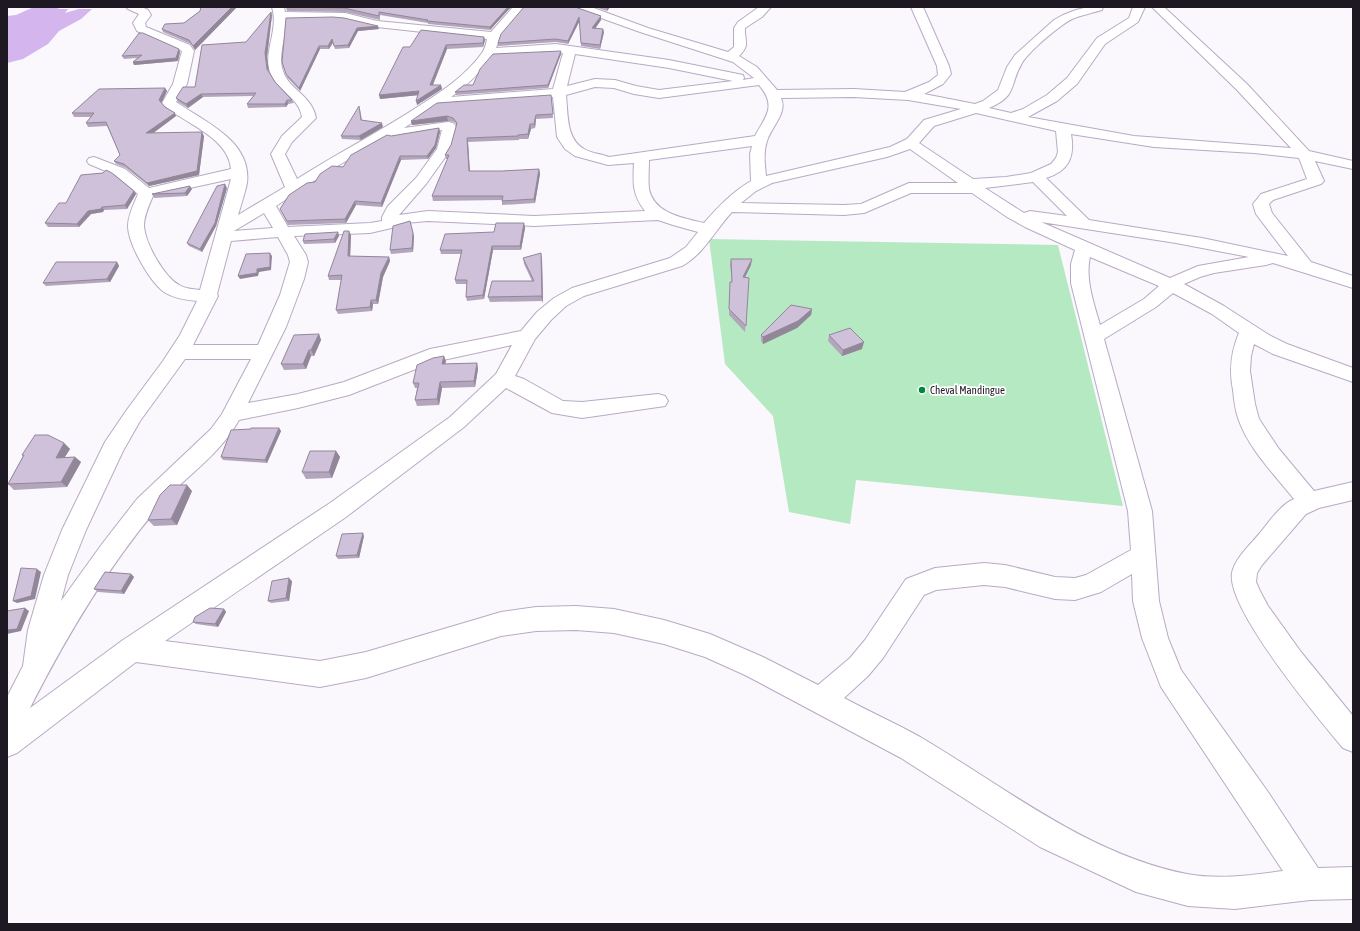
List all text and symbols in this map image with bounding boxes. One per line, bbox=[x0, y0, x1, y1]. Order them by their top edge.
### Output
place label: Cheval Mandingue bbox=[930, 384, 1005, 396]
marker: Cheval Mandingue bbox=[917, 385, 927, 395]

